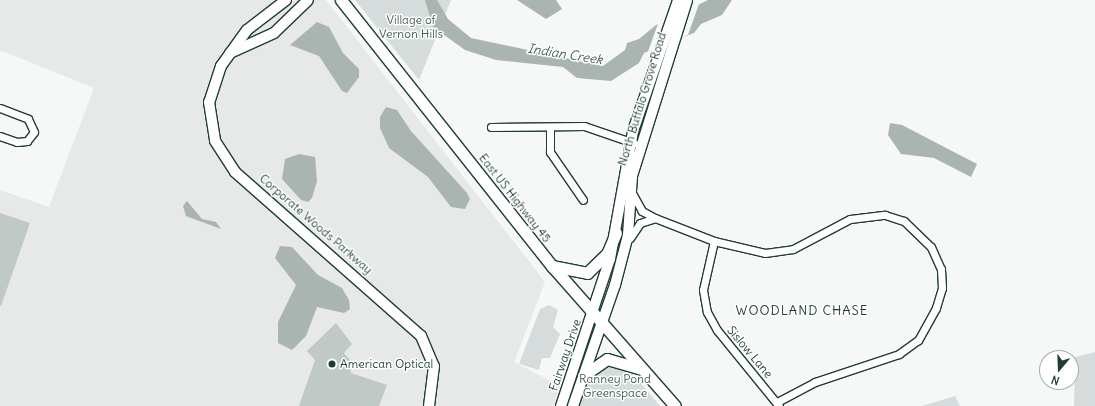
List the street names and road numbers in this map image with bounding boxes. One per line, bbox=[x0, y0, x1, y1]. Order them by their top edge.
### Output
street label: North Buffalo Grove Road bbox=[615, 31, 669, 167]
street label: East US Highway 45 bbox=[476, 151, 554, 245]
street label: Corporate Woods Parkway bbox=[257, 171, 375, 277]
street label: Fairway Drive bbox=[546, 317, 584, 393]
street label: Sislow Lane bbox=[724, 323, 776, 381]

